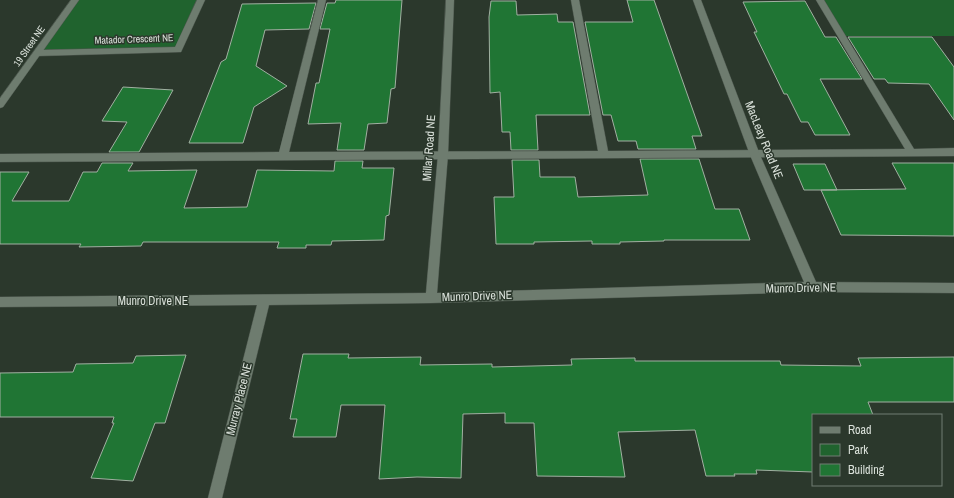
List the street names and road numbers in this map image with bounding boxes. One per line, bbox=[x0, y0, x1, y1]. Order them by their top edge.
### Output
street label: 19 Street NE bbox=[10, 23, 48, 69]
street label: Matador Crescent NE bbox=[94, 31, 174, 47]
street label: MacLeay Road NE bbox=[741, 99, 787, 181]
street label: Millar Road NE bbox=[419, 114, 439, 182]
street label: Munro Drive NE bbox=[766, 279, 836, 297]
street label: Munro Drive NE bbox=[441, 287, 513, 305]
street label: Munro Drive NE bbox=[118, 293, 188, 309]
street label: Murray Place NE bbox=[222, 361, 256, 437]

